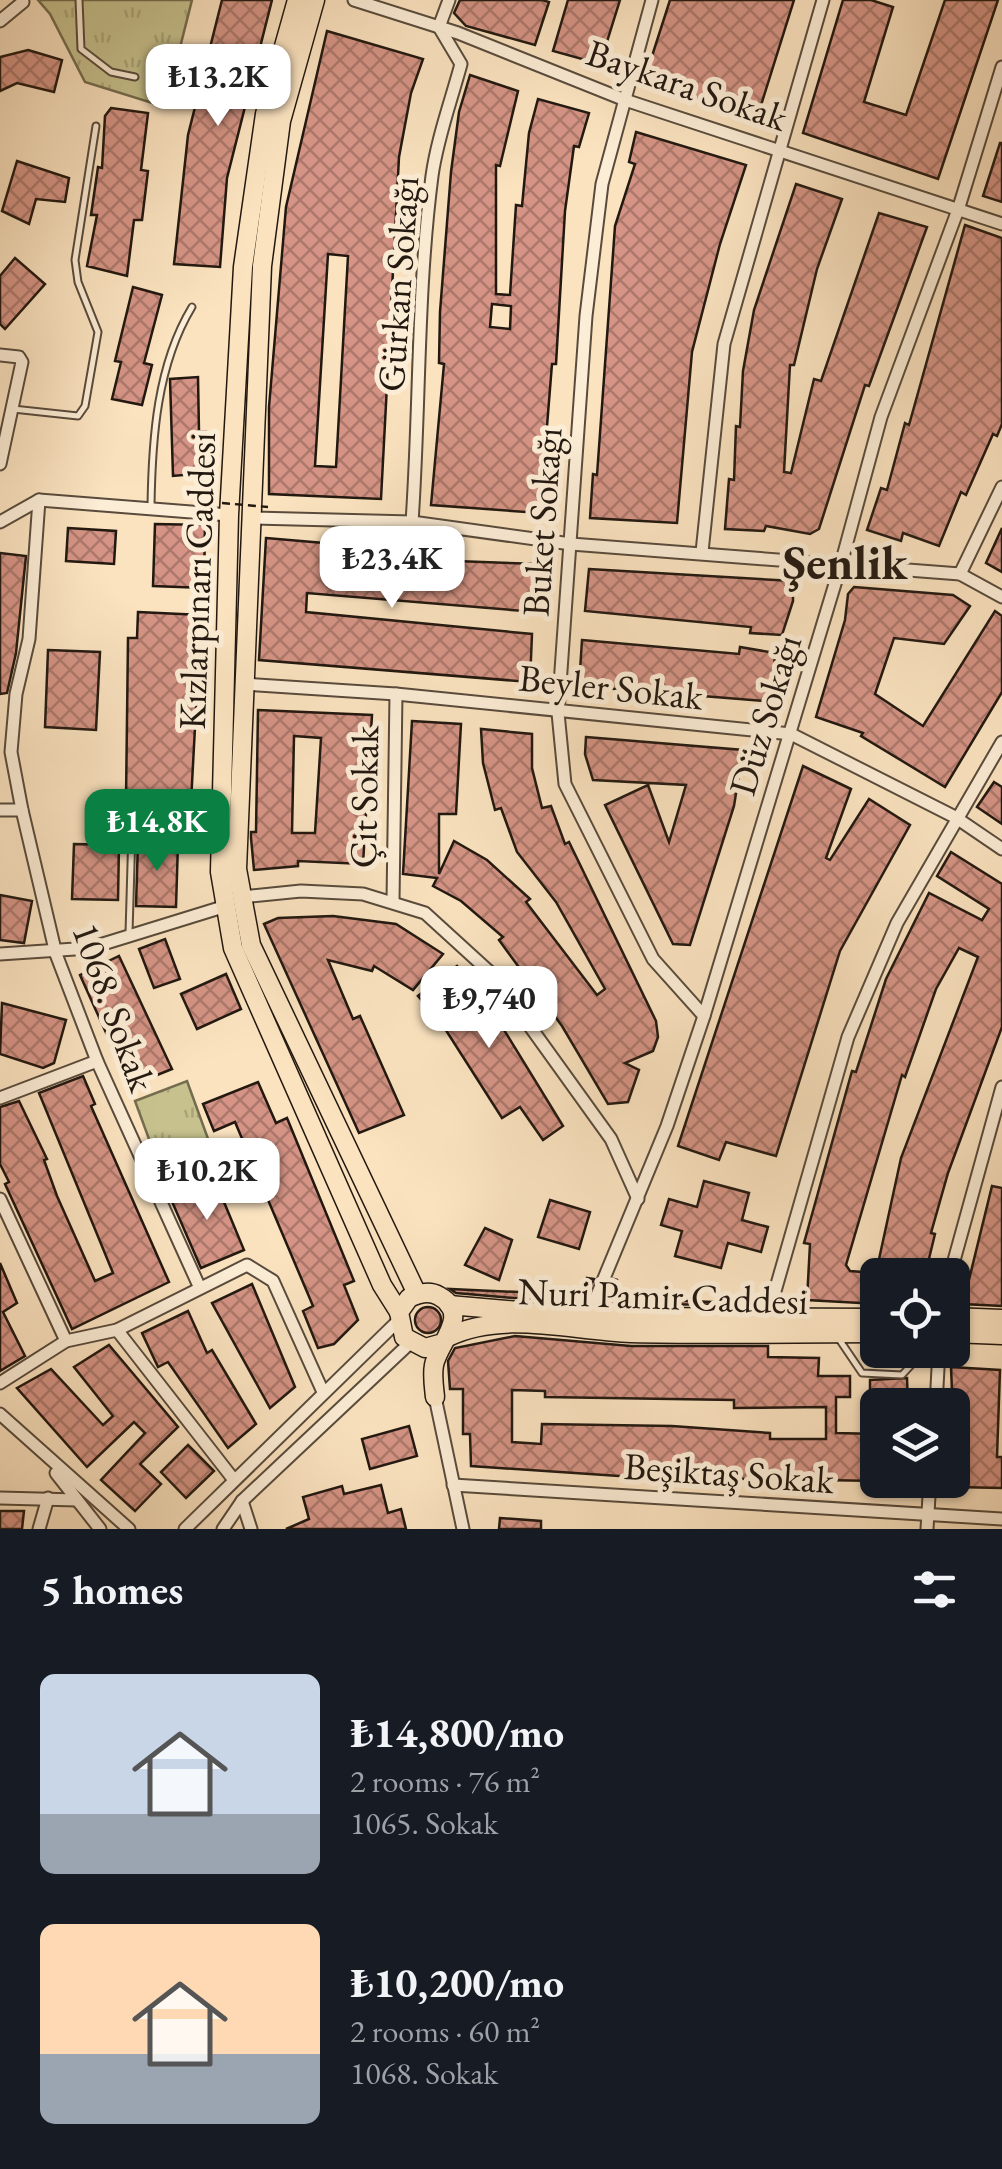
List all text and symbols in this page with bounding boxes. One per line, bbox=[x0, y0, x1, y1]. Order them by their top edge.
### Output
street label: Baykara Sokak bbox=[580, 27, 795, 142]
pin: ₺13.2K bbox=[137, 44, 299, 129]
text: ₺13.2K bbox=[168, 55, 268, 97]
street label: Gürkan Sokağı bbox=[366, 175, 429, 393]
street label: Buket Sokağı bbox=[510, 426, 573, 618]
street label: Kızlarpınarı Caddesi bbox=[167, 432, 226, 730]
pin: ₺23.4K bbox=[311, 526, 473, 611]
district label: Şenlik bbox=[782, 531, 908, 593]
text: ₺23.4K bbox=[342, 537, 442, 579]
street label: Düz Sokağı bbox=[717, 629, 812, 801]
street label: Beyler Sokak bbox=[517, 652, 707, 721]
street label: Çit Sokak bbox=[338, 724, 389, 869]
pin: ₺14.8K bbox=[76, 789, 238, 874]
text: ₺14.8K bbox=[107, 800, 207, 842]
street label: 1068. Sokak bbox=[61, 916, 168, 1099]
pin: ₺9,740 bbox=[408, 966, 570, 1051]
text: ₺9,740 bbox=[442, 977, 536, 1019]
pin: ₺10.2K bbox=[126, 1138, 288, 1223]
text: ₺10.2K bbox=[157, 1149, 257, 1191]
map controls bbox=[860, 1258, 970, 1498]
button: locate bbox=[860, 1258, 970, 1368]
street label: Nuri Pamir Caddesi bbox=[517, 1266, 809, 1325]
button: layers bbox=[860, 1388, 970, 1498]
street label: Beşiktaş Sokak bbox=[622, 1441, 837, 1504]
text: 5 homes bbox=[40, 1562, 183, 1617]
icon: filters bbox=[907, 1562, 962, 1617]
text: ₺14,800/mo bbox=[350, 1705, 564, 1760]
icon: home bbox=[120, 1714, 240, 1834]
text: 2 rooms · 76 m² bbox=[350, 1760, 540, 1802]
text: 1065. Sokak bbox=[350, 1802, 498, 1844]
text: ₺10,200/mo bbox=[350, 1955, 564, 2010]
icon: home bbox=[120, 1964, 240, 2084]
text: 2 rooms · 60 m² bbox=[350, 2010, 540, 2052]
text: 1068. Sokak bbox=[350, 2052, 498, 2094]

